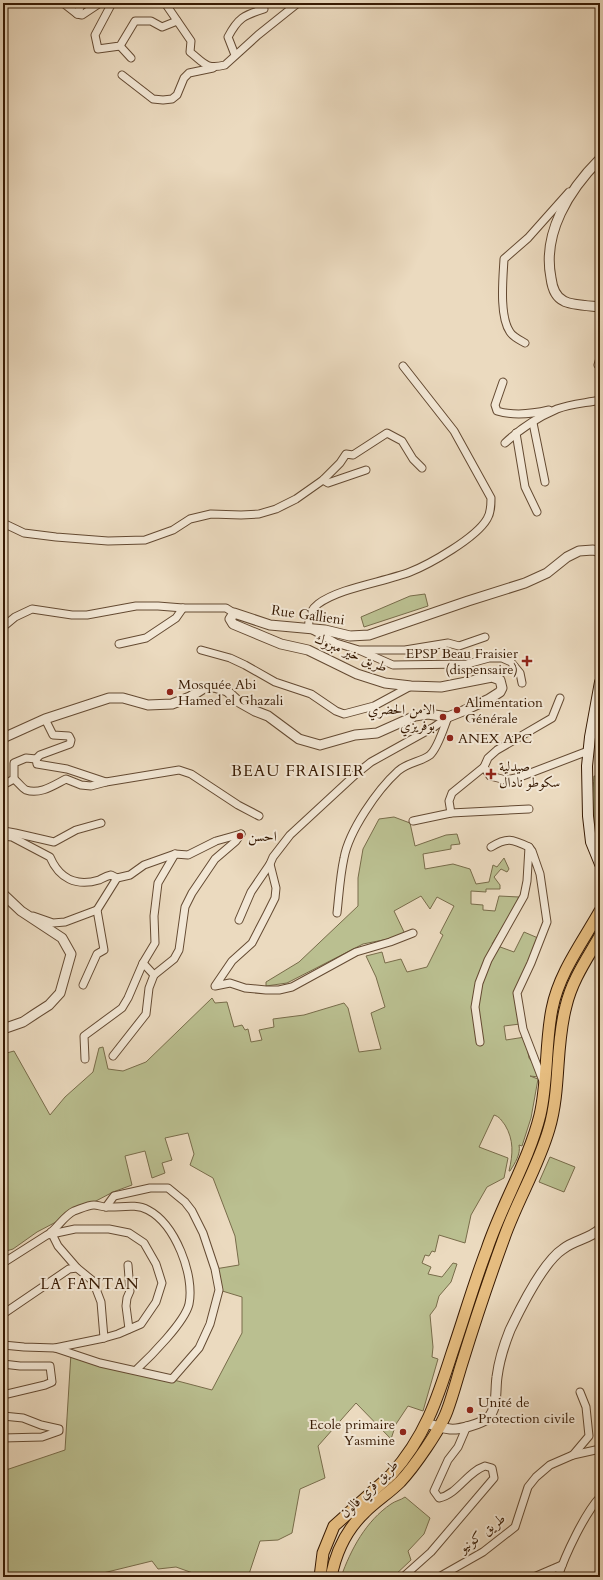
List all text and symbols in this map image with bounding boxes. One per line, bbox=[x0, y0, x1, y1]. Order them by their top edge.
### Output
street label: Rue Gallieni bbox=[270, 600, 346, 630]
street label: طريق خير مبروك bbox=[312, 629, 390, 677]
place label: EPSP Beau Fraisier (dispensaire) bbox=[406, 644, 519, 679]
marker: EPSP Beau Fraisier (dispensaire) bbox=[521, 655, 533, 667]
place label: Mosquée Abi Hamed el Ghazali bbox=[178, 675, 284, 710]
marker: Mosquée Abi Hamed el Ghazali bbox=[165, 687, 175, 697]
place label: Alimentation Générale bbox=[465, 693, 543, 728]
place label: الامن الحضري بوفريزي bbox=[368, 700, 435, 737]
marker: Alimentation Générale bbox=[452, 705, 462, 715]
marker: الامن الحضري بوفريزي bbox=[438, 712, 448, 722]
place label: ANEX APC bbox=[458, 729, 533, 748]
marker: ANEX APC bbox=[445, 733, 455, 743]
place label: صيدلية سكوطو نادال bbox=[499, 757, 560, 792]
district label: BEAU FRAISIER bbox=[231, 760, 365, 782]
marker: صيدلية سكوطو نادال bbox=[486, 769, 496, 779]
place label: احسن bbox=[248, 827, 277, 846]
marker: احسن bbox=[235, 831, 245, 841]
district label: LA FANTAN bbox=[40, 1274, 140, 1294]
place label: Unité de Protection civile bbox=[478, 1393, 575, 1428]
marker: Unité de Protection civile bbox=[465, 1405, 475, 1415]
place label: Ecole primaire Yasmine bbox=[309, 1415, 395, 1450]
marker: Ecole primaire Yasmine bbox=[398, 1427, 408, 1437]
street label: طريق فري فالون bbox=[336, 1456, 404, 1524]
street label: طريق كونيو bbox=[453, 1509, 510, 1558]

